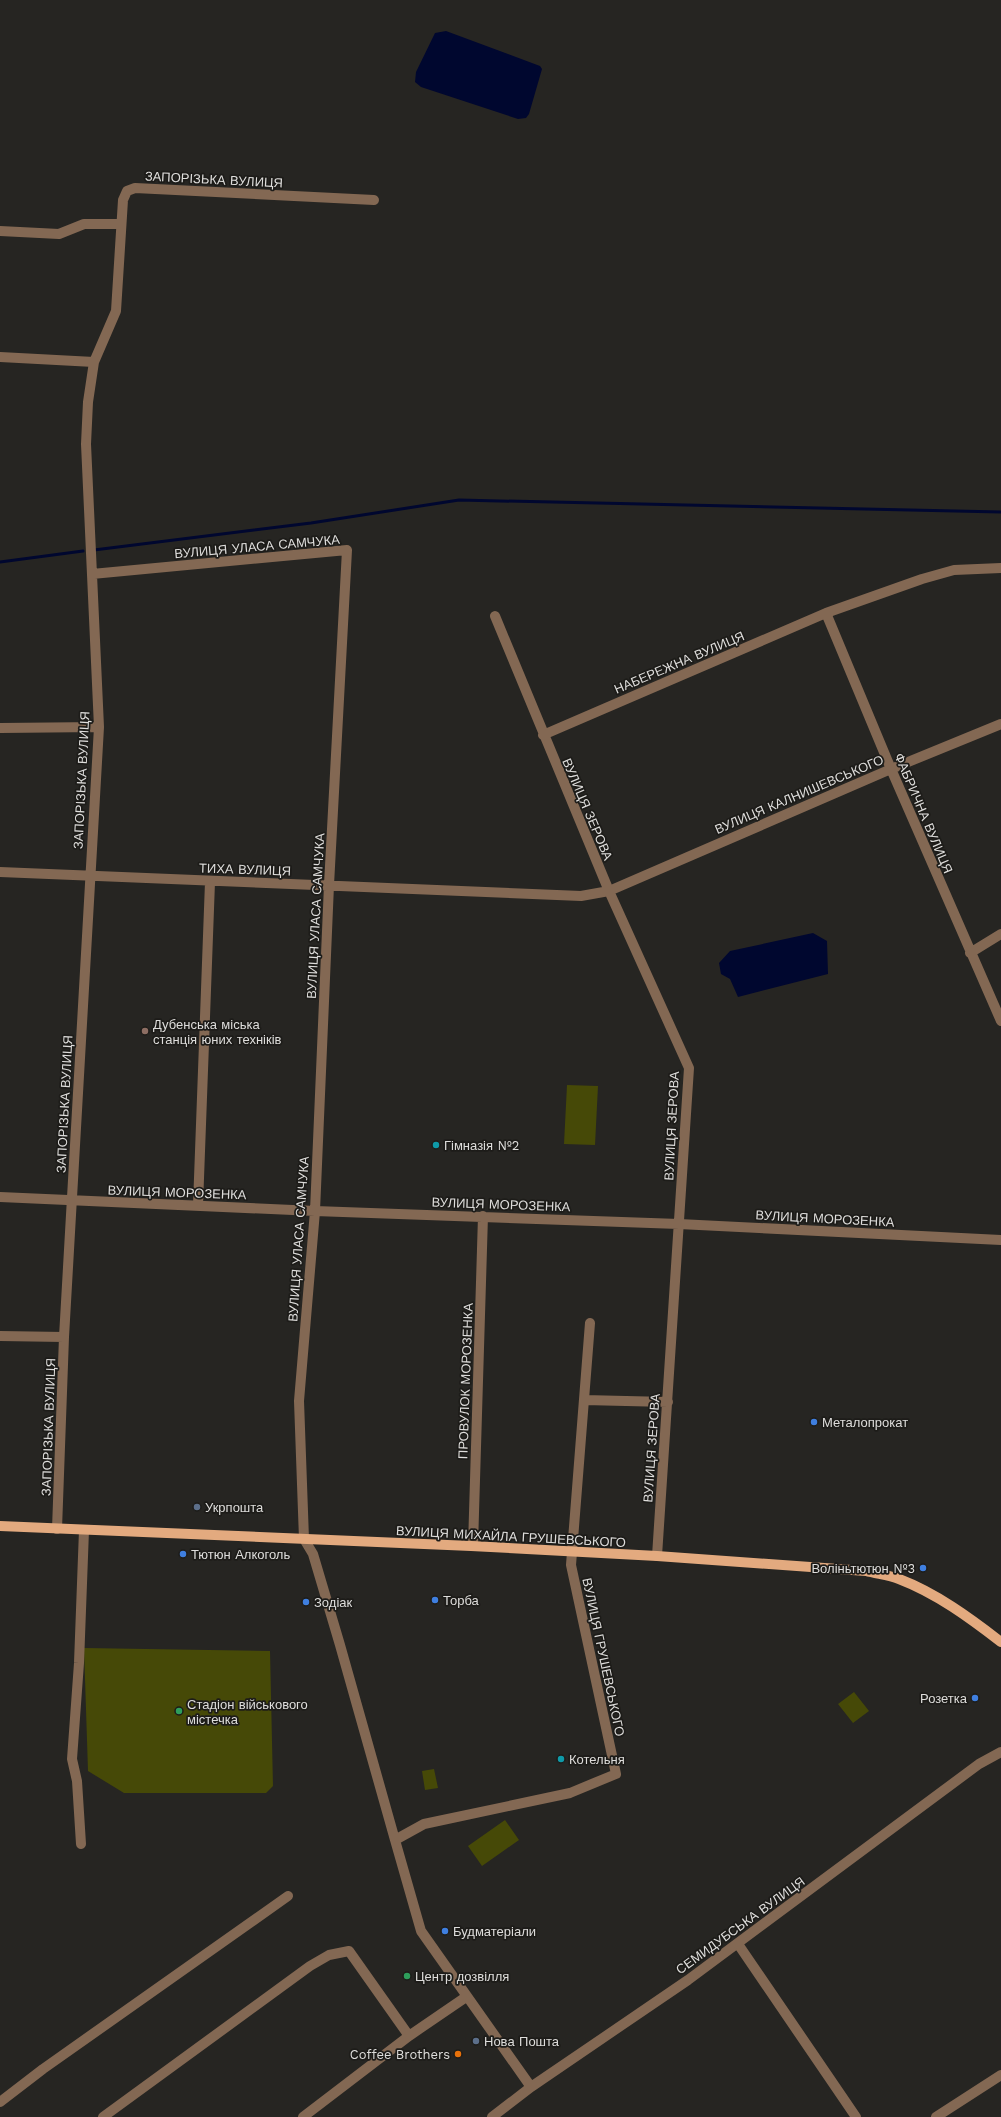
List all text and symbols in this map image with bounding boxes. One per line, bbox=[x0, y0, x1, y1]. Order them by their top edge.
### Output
street label: ЗАПОРІЗЬКА ВУЛИЦЯ bbox=[145, 168, 283, 191]
street label: ВУЛИЦЯ УЛАСА САМЧУКА bbox=[174, 532, 341, 561]
street label: НАБЕРЕЖНА ВУЛИЦЯ bbox=[612, 628, 747, 697]
street label: ЗАПОРІЗЬКА ВУЛИЦЯ bbox=[70, 711, 93, 849]
street label: ФАБРИЧНА ВУЛИЦЯ bbox=[891, 751, 956, 875]
street label: ВУЛИЦЯ КАЛНИШЕВСЬКОГО bbox=[713, 752, 886, 837]
street label: ВУЛИЦЯ ЗЕРОВА bbox=[559, 756, 616, 863]
street label: ВУЛИЦЯ УЛАСА САМЧУКА bbox=[304, 832, 327, 999]
street label: ТИХА ВУЛИЦЯ bbox=[199, 860, 291, 879]
place label: Дубенська міська станція юних техніків bbox=[153, 1017, 282, 1047]
marker: Дубенська міська станція юних техніків bbox=[140, 1026, 150, 1036]
street label: ЗАПОРІЗЬКА ВУЛИЦЯ bbox=[53, 1035, 76, 1173]
street label: ВУЛИЦЯ ЗЕРОВА bbox=[661, 1071, 682, 1181]
place label: Гімназія №2 bbox=[444, 1138, 519, 1153]
marker: Гімназія №2 bbox=[431, 1140, 441, 1150]
street label: ВУЛИЦЯ УЛАСА САМЧУКА bbox=[285, 1155, 312, 1322]
street label: ВУЛИЦЯ МОРОЗЕНКА bbox=[107, 1183, 247, 1202]
street label: ВУЛИЦЯ МОРОЗЕНКА bbox=[431, 1195, 571, 1214]
street label: ВУЛИЦЯ МОРОЗЕНКА bbox=[755, 1207, 895, 1230]
street label: ПРОВУЛОК МОРОЗЕНКА bbox=[455, 1302, 476, 1459]
street label: ЗАПОРІЗЬКА ВУЛИЦЯ bbox=[39, 1358, 58, 1496]
street label: ВУЛИЦЯ ЗЕРОВА bbox=[640, 1393, 663, 1503]
place label: Металопрокат bbox=[822, 1415, 908, 1430]
marker: Металопрокат bbox=[809, 1417, 819, 1427]
place label: Укрпошта bbox=[205, 1500, 264, 1515]
marker: Укрпошта bbox=[192, 1502, 202, 1512]
street label: ВУЛИЦЯ МИХАЙЛА ГРУШЕВСЬКОГО bbox=[396, 1523, 626, 1550]
place label: Тютюн Алкоголь bbox=[191, 1547, 290, 1562]
marker: Тютюн Алкоголь bbox=[178, 1549, 188, 1559]
place label: Воліньтютюн №3 bbox=[811, 1561, 915, 1576]
marker: Воліньтютюн №3 bbox=[918, 1563, 928, 1573]
street label: ВУЛИЦЯ ГРУШЕВСЬКОГО bbox=[579, 1576, 628, 1738]
place label: Торба bbox=[443, 1593, 480, 1608]
place label: Зодіак bbox=[314, 1595, 353, 1610]
marker: Торба bbox=[430, 1595, 440, 1605]
marker: Зодіак bbox=[301, 1597, 311, 1607]
place label: Розетка bbox=[920, 1691, 968, 1706]
marker: Розетка bbox=[970, 1693, 980, 1703]
place label: Стадіон військового містечка bbox=[187, 1697, 308, 1727]
marker: Стадіон військового містечка bbox=[174, 1706, 184, 1716]
place label: Котельня bbox=[569, 1752, 625, 1767]
marker: Котельня bbox=[556, 1754, 566, 1764]
street label: СЕМИДУБСЬКА ВУЛИЦЯ bbox=[673, 1874, 808, 1977]
place label: Будматеріали bbox=[453, 1924, 536, 1939]
marker: Будматеріали bbox=[440, 1926, 450, 1936]
place label: Центр дозвілля bbox=[415, 1969, 509, 1984]
marker: Центр дозвілля bbox=[402, 1971, 412, 1981]
place label: Нова Пошта bbox=[484, 2034, 560, 2049]
marker: Нова Пошта bbox=[471, 2036, 481, 2046]
place label: Coffee Brothers bbox=[350, 2047, 450, 2062]
marker: Coffee Brothers bbox=[453, 2049, 463, 2059]

